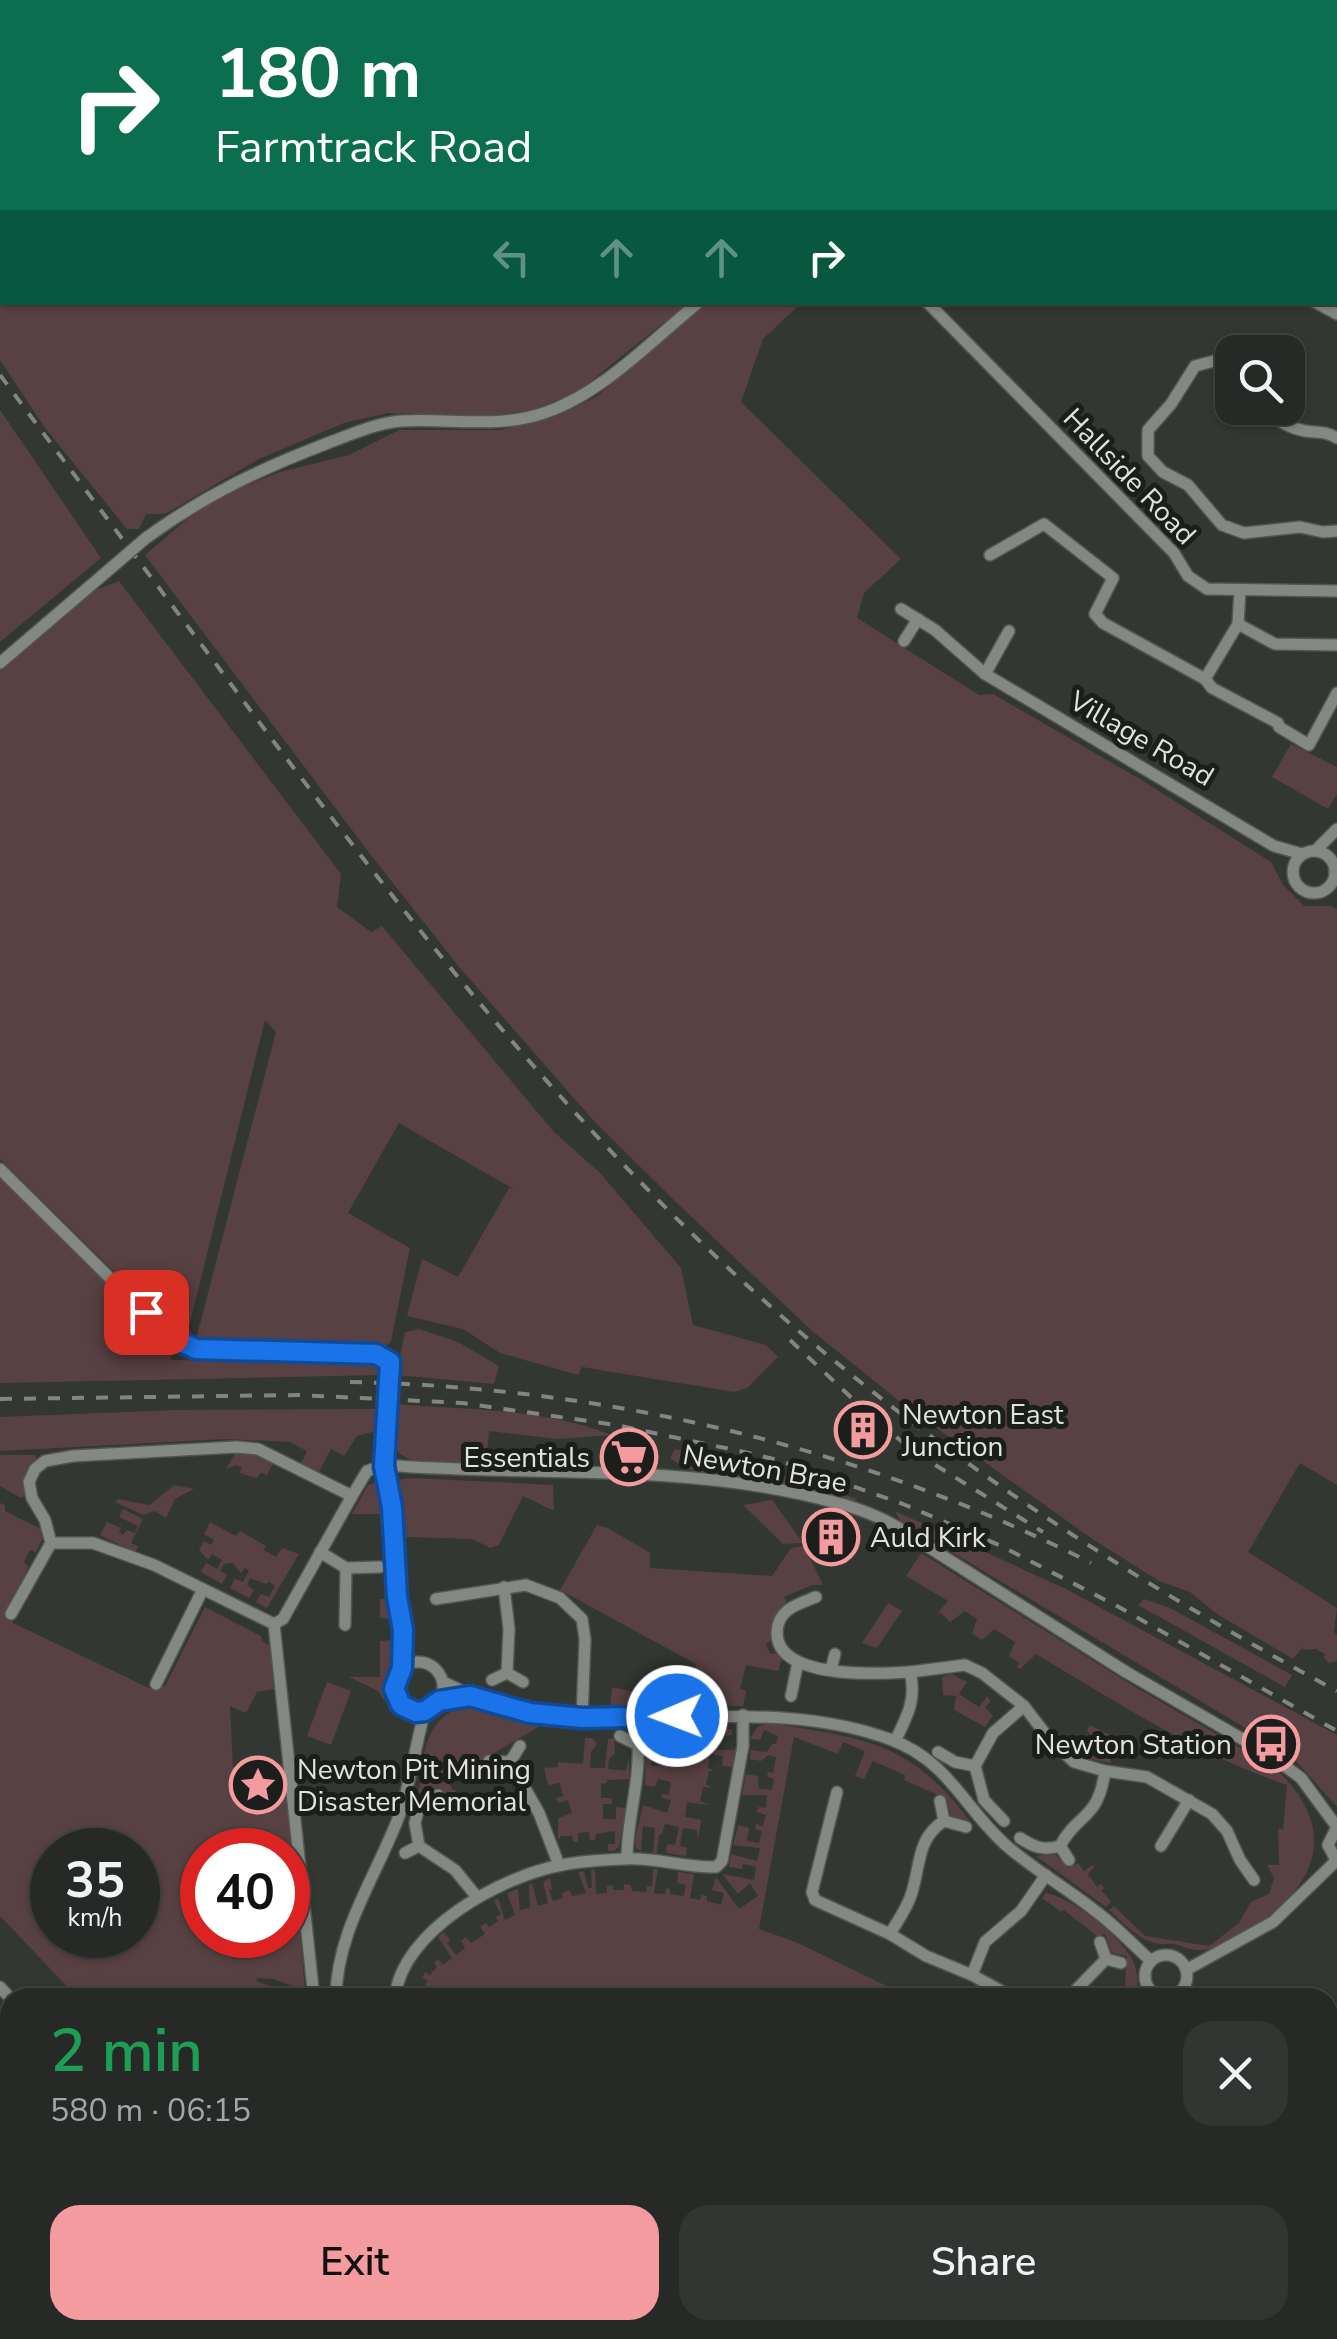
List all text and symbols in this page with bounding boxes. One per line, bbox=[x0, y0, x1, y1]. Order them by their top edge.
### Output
text: 180 m bbox=[215, 26, 421, 122]
icon: right bbox=[50, 40, 180, 170]
text: Farmtrack Road bbox=[215, 117, 532, 178]
icon: left bbox=[484, 230, 539, 285]
icon: ahead bbox=[589, 230, 644, 285]
icon: ahead bbox=[694, 230, 749, 285]
icon: right bbox=[799, 230, 854, 285]
map controls bbox=[1215, 335, 1305, 425]
button: search bbox=[1215, 335, 1305, 425]
street label: Hallside Road bbox=[1054, 400, 1204, 553]
street label: Village Road bbox=[1061, 682, 1221, 796]
pin bbox=[104, 1270, 189, 1355]
icon: arrive bbox=[119, 1285, 174, 1340]
place label: Newton East Junction bbox=[901, 1396, 1064, 1466]
building icon: Newton East Junction bbox=[833, 1400, 893, 1460]
supermarket icon: Essentials bbox=[599, 1427, 659, 1487]
street label: Newton Brae bbox=[680, 1436, 850, 1502]
place label: Essentials bbox=[463, 1439, 590, 1477]
building icon: Auld Kirk bbox=[801, 1507, 861, 1567]
place label: Auld Kirk bbox=[870, 1519, 987, 1557]
position arrow bbox=[625, 1664, 729, 1768]
bus stop icon: Newton Station bbox=[1241, 1714, 1301, 1774]
place label: Newton Station bbox=[1035, 1726, 1232, 1764]
place label: Newton Pit Mining Disaster Memorial bbox=[297, 1751, 531, 1821]
place icon: Newton Pit Mining Disaster Memorial bbox=[228, 1755, 288, 1815]
speed limit sign: 40 bbox=[180, 1828, 310, 1958]
text: 35 bbox=[65, 1846, 125, 1915]
text: km/h bbox=[67, 1901, 123, 1935]
text: 2 min bbox=[50, 2010, 203, 2092]
button: close bbox=[1183, 2021, 1288, 2126]
text: 580 m · 06:15 bbox=[50, 2089, 251, 2132]
button: Exit bbox=[50, 2205, 659, 2320]
button: Share bbox=[679, 2205, 1288, 2320]

